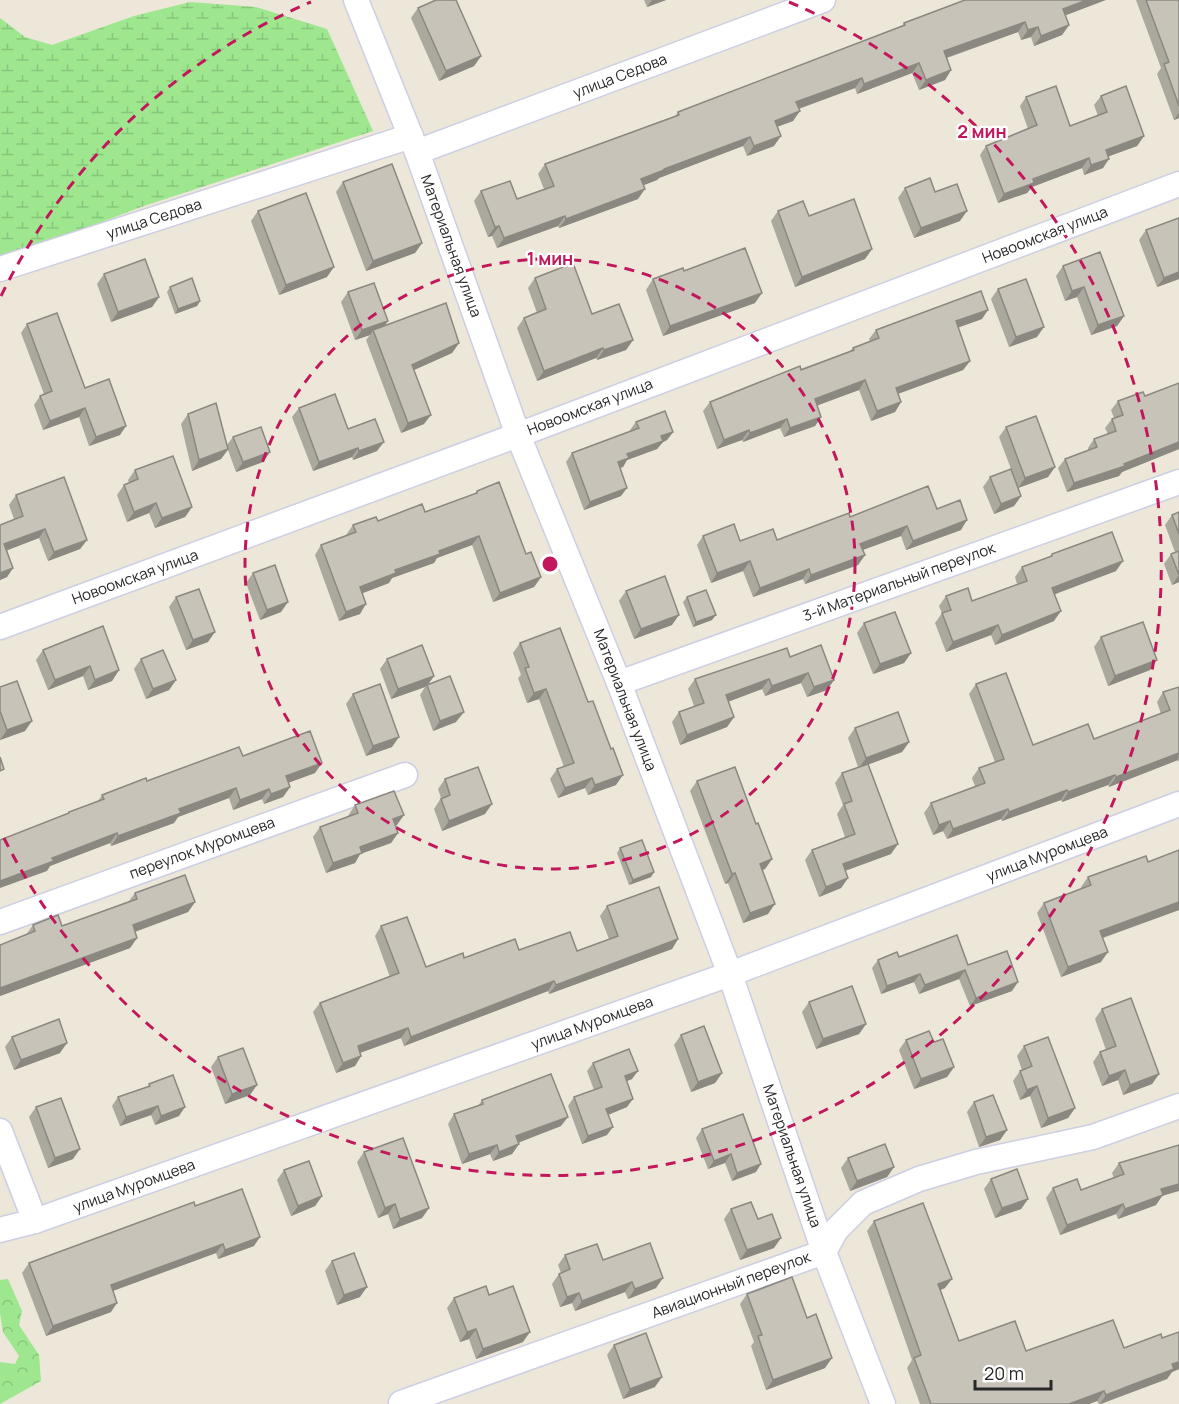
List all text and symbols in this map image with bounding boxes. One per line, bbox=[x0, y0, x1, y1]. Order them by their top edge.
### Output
street label: улица Седова bbox=[570, 48, 670, 103]
text: 2 мин bbox=[957, 119, 1007, 143]
street label: Материальная улица bbox=[416, 172, 487, 320]
street label: улица Седова bbox=[103, 193, 204, 244]
street label: Новоомская улица bbox=[979, 201, 1111, 268]
text: 1 мин bbox=[527, 246, 573, 270]
street label: Новоомская улица bbox=[524, 373, 656, 440]
street label: 3-й Материальный переулок bbox=[800, 537, 999, 626]
street label: Новоомская улица bbox=[69, 544, 201, 609]
centre of rings bbox=[540, 554, 560, 574]
street label: Материальная улица bbox=[589, 626, 662, 774]
street label: переулок Муромцева bbox=[126, 811, 277, 884]
street label: улица Муромцева bbox=[983, 821, 1111, 886]
street label: улица Муромцева bbox=[528, 991, 656, 1054]
street label: Материальная улица bbox=[758, 1081, 827, 1230]
street label: улица Муромцева bbox=[70, 1154, 198, 1217]
street label: Авиационный переулок bbox=[648, 1246, 814, 1323]
scale bar bbox=[975, 1353, 1052, 1391]
text: 20 m bbox=[984, 1361, 1024, 1385]

